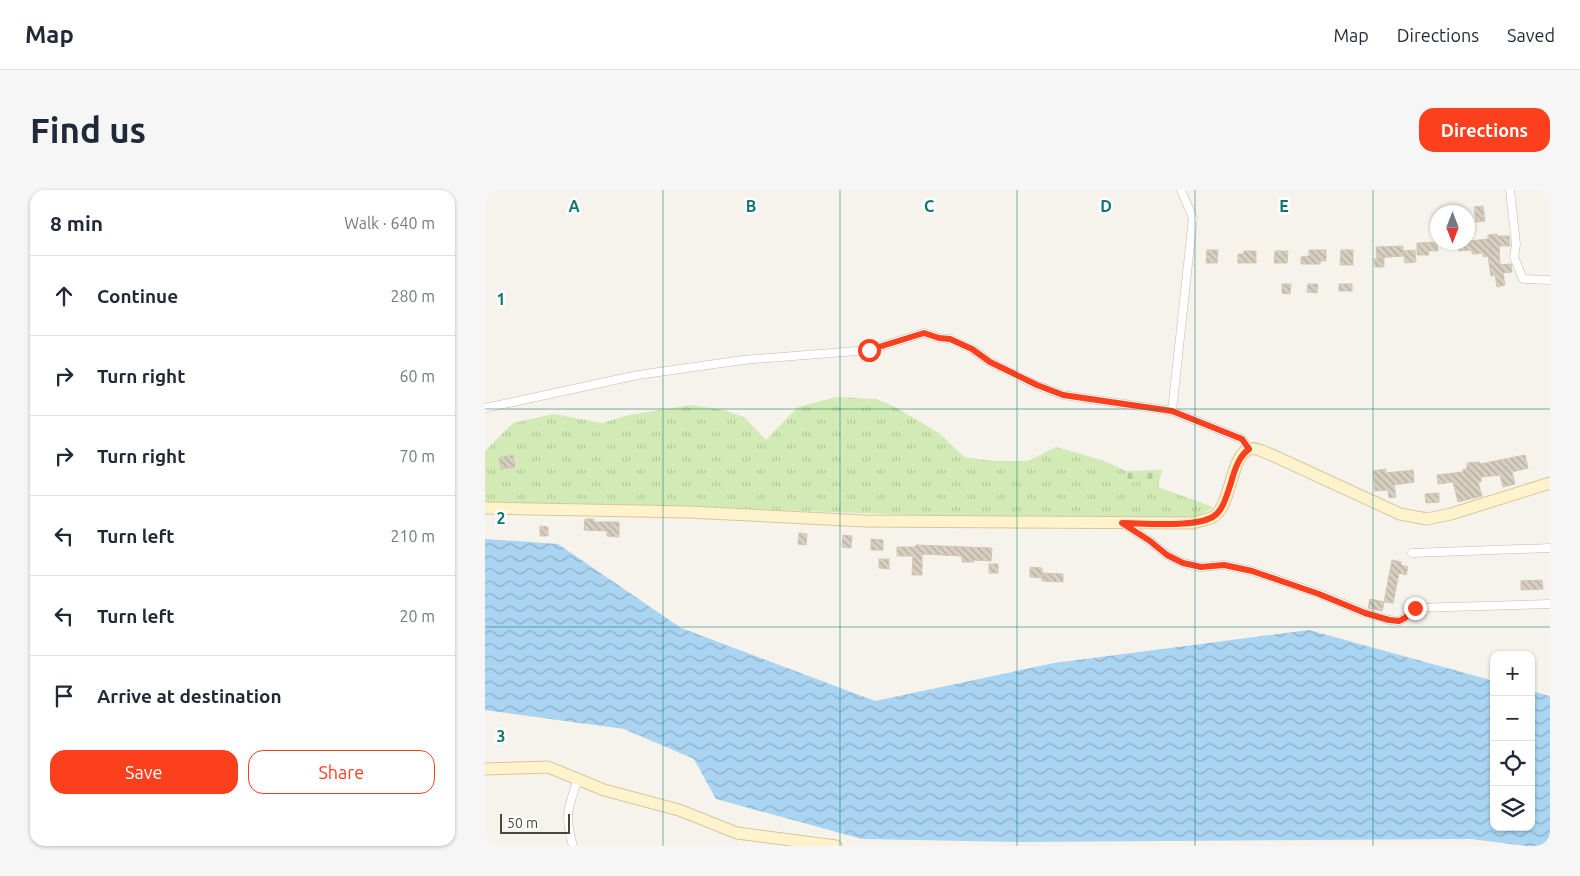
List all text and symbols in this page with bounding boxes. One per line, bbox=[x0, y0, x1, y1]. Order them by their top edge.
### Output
text: Map bbox=[25, 21, 74, 48]
text: Map bbox=[1333, 25, 1369, 45]
text: Directions bbox=[1397, 25, 1479, 45]
text: Saved bbox=[1507, 25, 1555, 45]
button: Directions bbox=[1419, 108, 1550, 152]
text: Find us bbox=[30, 110, 146, 150]
text: A bbox=[568, 197, 580, 215]
text: B bbox=[746, 197, 756, 215]
text: C bbox=[924, 197, 934, 215]
text: D bbox=[1100, 197, 1112, 215]
text: E bbox=[1279, 197, 1289, 215]
north arrow bbox=[1430, 205, 1475, 250]
text: 8 min bbox=[50, 211, 103, 235]
text: Walk · 640 m bbox=[344, 214, 435, 232]
icon: ahead bbox=[50, 282, 78, 310]
text: Continue bbox=[97, 285, 178, 307]
text: 280 m bbox=[390, 287, 435, 305]
text: 1 bbox=[496, 290, 506, 308]
route start bbox=[858, 339, 881, 362]
icon: right bbox=[50, 362, 78, 390]
text: Turn right bbox=[97, 365, 185, 387]
text: 60 m bbox=[399, 367, 435, 385]
icon: right bbox=[50, 442, 78, 470]
text: Turn right bbox=[97, 445, 185, 467]
text: 70 m bbox=[399, 447, 435, 465]
text: 2 bbox=[496, 509, 506, 527]
icon: left bbox=[50, 522, 78, 550]
text: Turn left bbox=[97, 525, 175, 547]
text: 210 m bbox=[390, 527, 435, 545]
route end bbox=[1404, 597, 1427, 620]
icon: left bbox=[50, 602, 78, 630]
text: Turn left bbox=[97, 605, 175, 627]
text: 20 m bbox=[399, 607, 435, 625]
map controls bbox=[1490, 651, 1535, 831]
button: + bbox=[1490, 651, 1535, 696]
icon: arrive bbox=[50, 682, 78, 710]
text: Arrive at destination bbox=[97, 685, 282, 707]
button: − bbox=[1490, 696, 1535, 741]
text: 3 bbox=[496, 727, 506, 745]
button: locate bbox=[1490, 741, 1535, 786]
button: Save bbox=[50, 750, 238, 794]
button: Share bbox=[248, 750, 435, 794]
button: layers bbox=[1490, 786, 1535, 831]
scale bar bbox=[500, 811, 570, 834]
text: 50 m bbox=[507, 815, 538, 831]

